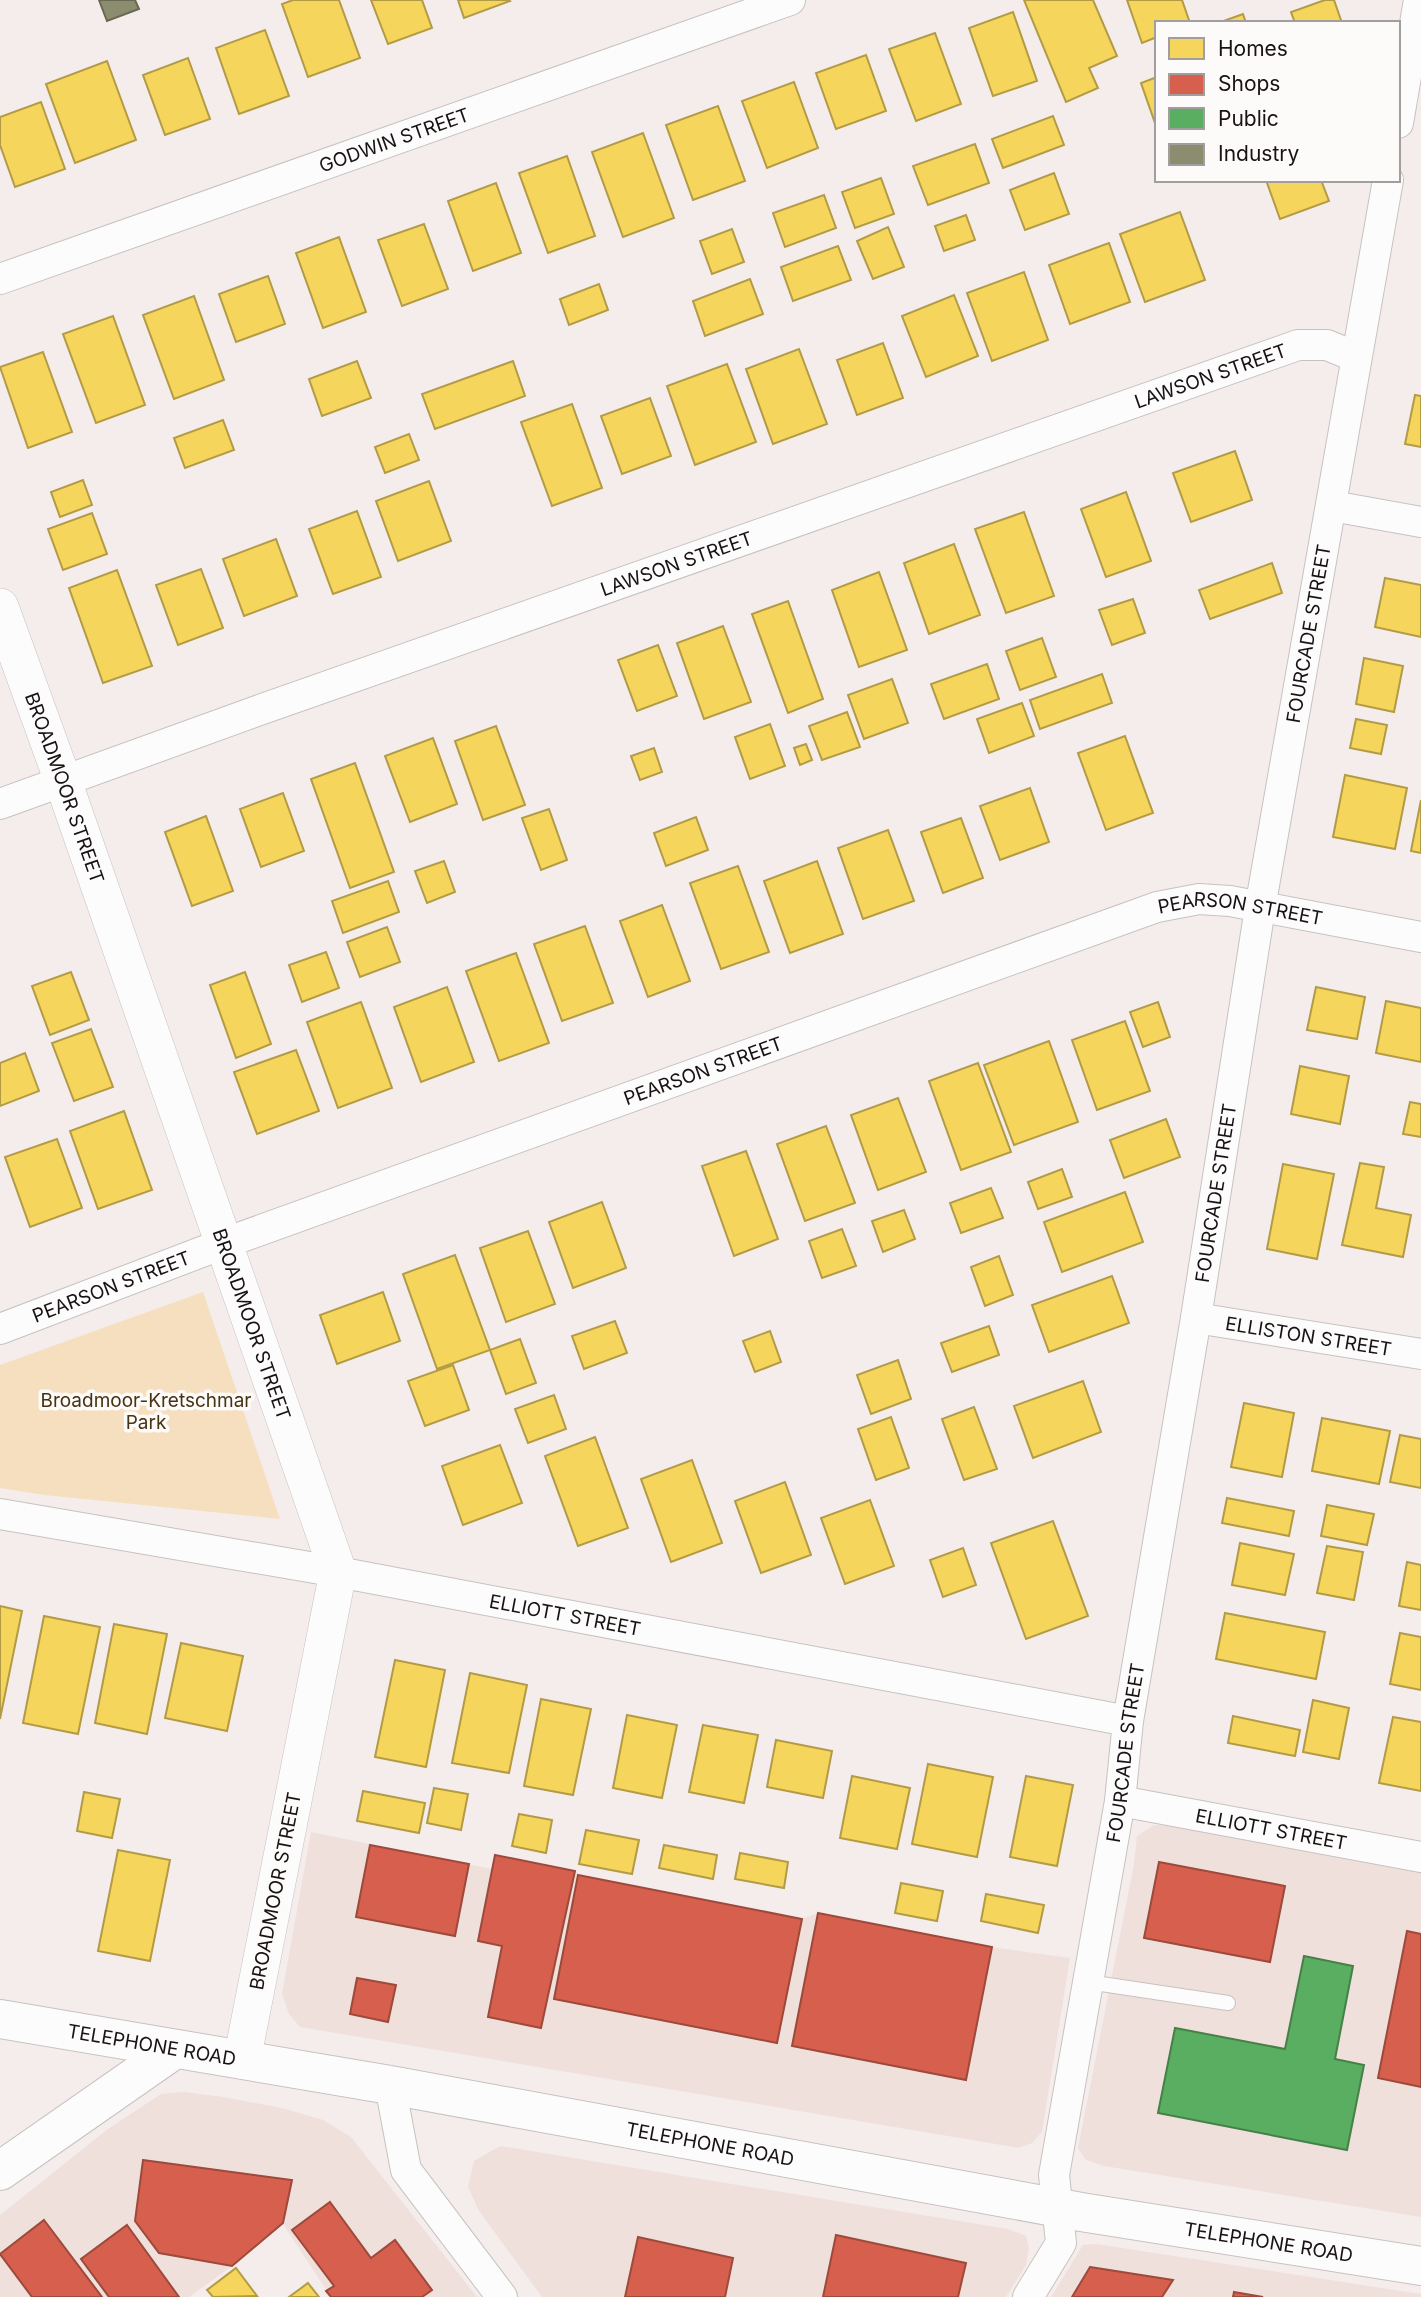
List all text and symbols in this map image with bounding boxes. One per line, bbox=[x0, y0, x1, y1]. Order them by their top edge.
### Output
legend bbox=[1155, 21, 1400, 182]
text: Homes bbox=[1218, 36, 1288, 61]
text: Shops bbox=[1218, 71, 1280, 96]
street label: GODWIN STREET bbox=[316, 103, 473, 177]
text: Public bbox=[1218, 106, 1279, 131]
text: Industry bbox=[1218, 141, 1300, 166]
street label: LAWSON STREET bbox=[1131, 339, 1290, 414]
street label: LAWSON STREET bbox=[598, 527, 756, 601]
street label: FOURCADE STREET bbox=[1282, 543, 1336, 725]
street label: BROADMOOR STREET bbox=[20, 689, 109, 886]
street label: PEARSON STREET bbox=[1156, 888, 1325, 930]
street label: PEARSON STREET bbox=[621, 1032, 786, 1110]
street label: FOURCADE STREET bbox=[1191, 1102, 1241, 1284]
street label: BROADMOOR STREET bbox=[207, 1226, 295, 1423]
street label: PEARSON STREET bbox=[29, 1246, 193, 1328]
street label: ELLISTON STREET bbox=[1224, 1312, 1393, 1361]
park label: Broadmoor-Kretschmar Park bbox=[40, 1389, 252, 1434]
street label: ELLIOTT STREET bbox=[487, 1590, 643, 1641]
street label: FOURCADE STREET bbox=[1102, 1661, 1150, 1844]
street label: BROADMOOR STREET bbox=[245, 1790, 306, 1992]
street label: ELLIOTT STREET bbox=[1194, 1804, 1349, 1855]
street label: TELEPHONE ROAD bbox=[66, 2020, 238, 2071]
street label: TELEPHONE ROAD bbox=[624, 2118, 796, 2171]
street label: TELEPHONE ROAD bbox=[1182, 2218, 1355, 2267]

